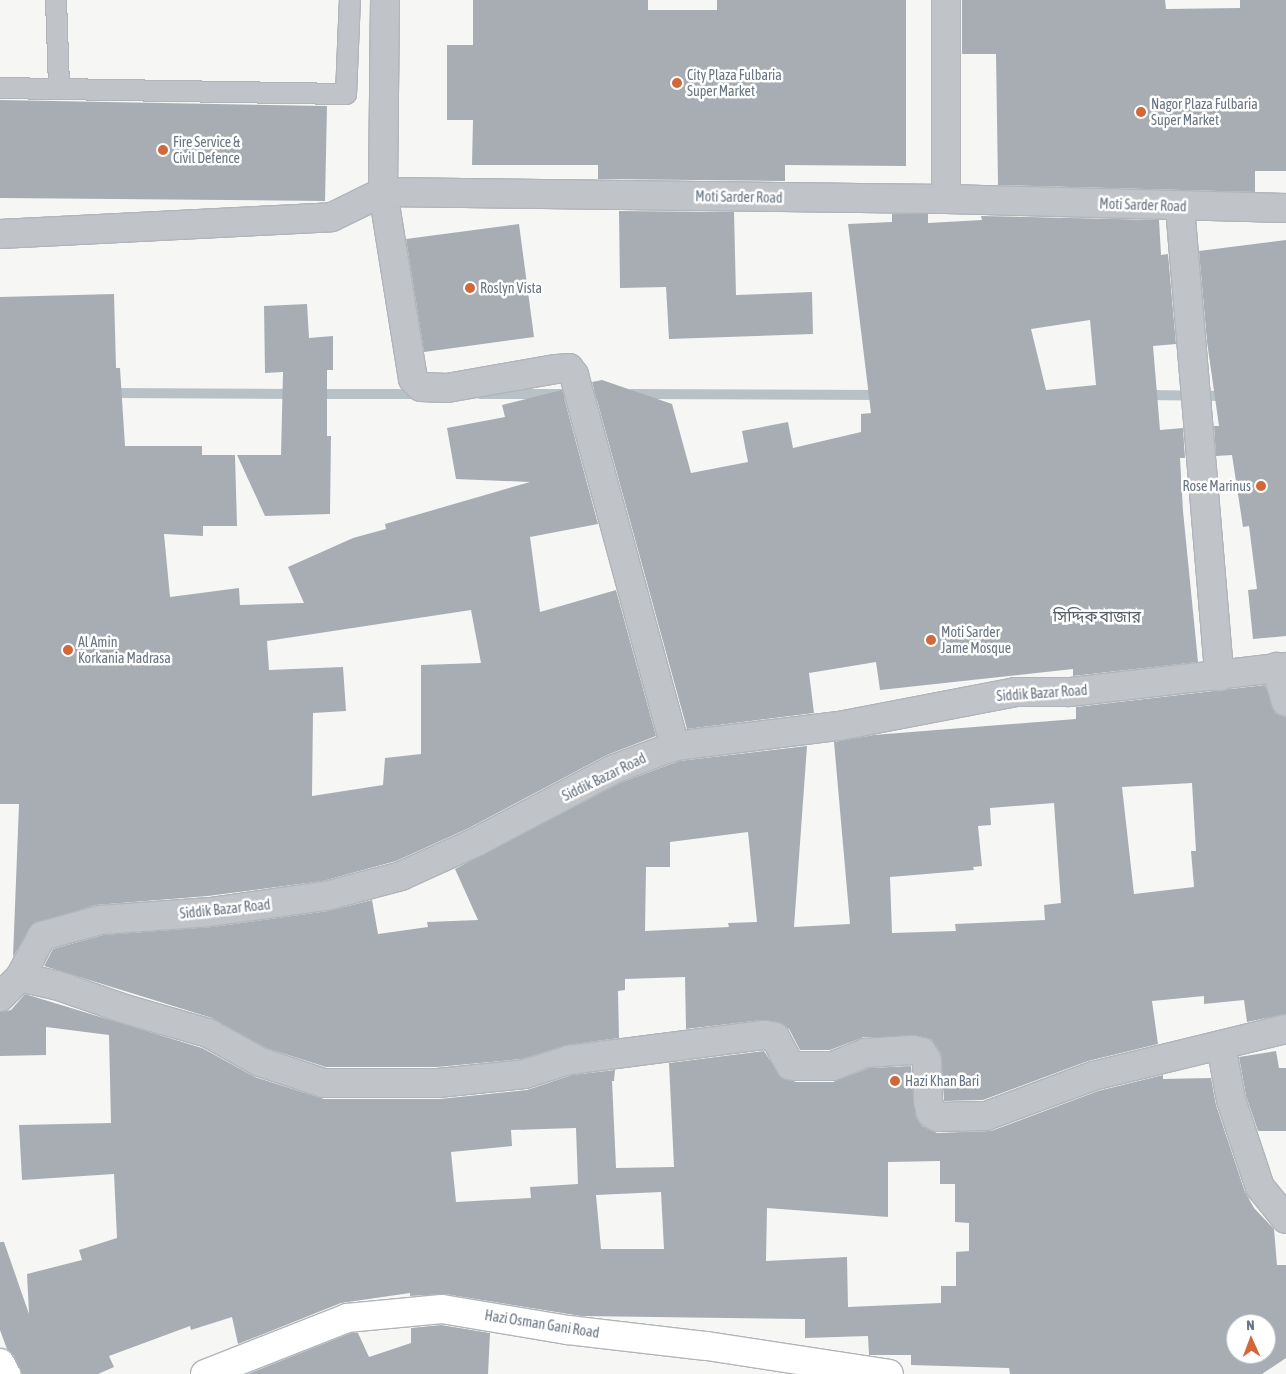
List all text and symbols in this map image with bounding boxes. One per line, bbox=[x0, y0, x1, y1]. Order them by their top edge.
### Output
place label: City Plaza Fulbaria Super Market bbox=[687, 67, 782, 100]
marker: City Plaza Fulbaria Super Market bbox=[671, 77, 683, 89]
place label: Nagor Plaza Fulbaria Super Market bbox=[1151, 96, 1258, 128]
marker: Nagor Plaza Fulbaria Super Market bbox=[1135, 106, 1147, 118]
place label: Fire Service & Civil Defence bbox=[173, 134, 240, 166]
marker: Fire Service & Civil Defence bbox=[157, 144, 169, 156]
street label: Moti Sarder Road bbox=[695, 188, 783, 206]
street label: Moti Sarder Road bbox=[1099, 195, 1187, 215]
place label: Roslyn Vista bbox=[480, 280, 542, 296]
marker: Roslyn Vista bbox=[464, 282, 476, 294]
place label: Rose Marinus bbox=[1182, 478, 1251, 494]
marker: Rose Marinus bbox=[1255, 480, 1267, 492]
district label: সিদ্দিক বাজার bbox=[1053, 606, 1141, 626]
place label: Moti Sarder Jame Mosque bbox=[941, 624, 1011, 656]
place label: Al Amin Korkania Madrasa bbox=[78, 634, 171, 666]
marker: Moti Sarder Jame Mosque bbox=[925, 634, 937, 646]
marker: Al Amin Korkania Madrasa bbox=[62, 644, 74, 656]
street label: Siddik Bazar Road bbox=[996, 681, 1088, 705]
street label: Siddik Bazar Road bbox=[559, 749, 649, 805]
street label: Siddik Bazar Road bbox=[179, 896, 271, 922]
place label: Hazi Khan Bari bbox=[905, 1073, 979, 1089]
marker: Hazi Khan Bari bbox=[889, 1075, 901, 1087]
street label: Hazi Osman Gani Road bbox=[483, 1307, 601, 1341]
north arrow bbox=[1226, 1314, 1276, 1364]
text: N bbox=[1246, 1317, 1255, 1333]

